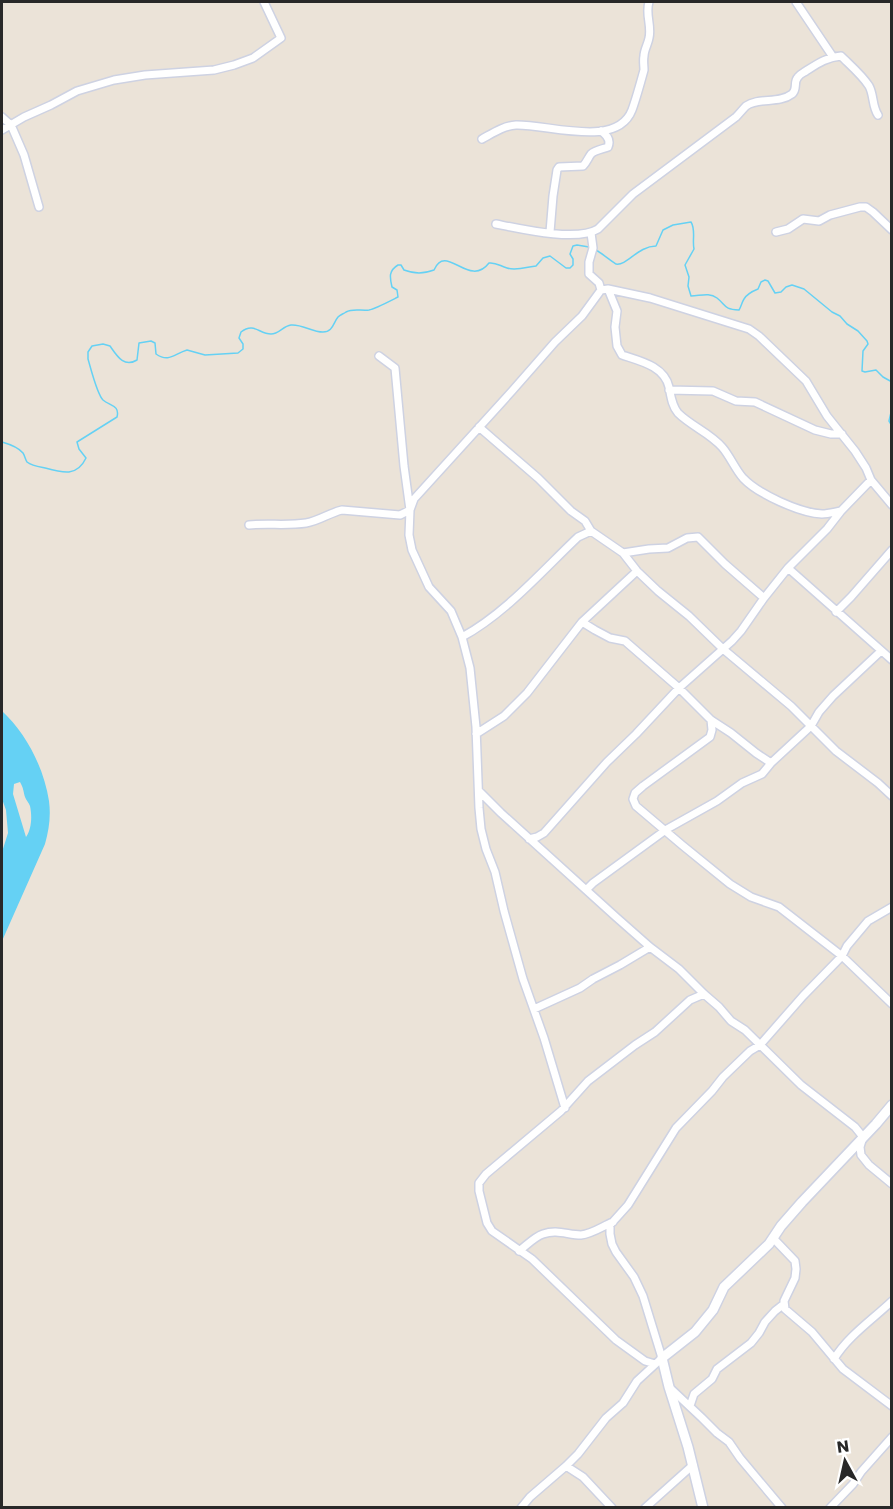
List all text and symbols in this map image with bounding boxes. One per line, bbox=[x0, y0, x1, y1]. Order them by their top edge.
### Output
north arrow bbox=[815, 1431, 875, 1491]
text: N bbox=[835, 1434, 851, 1459]

